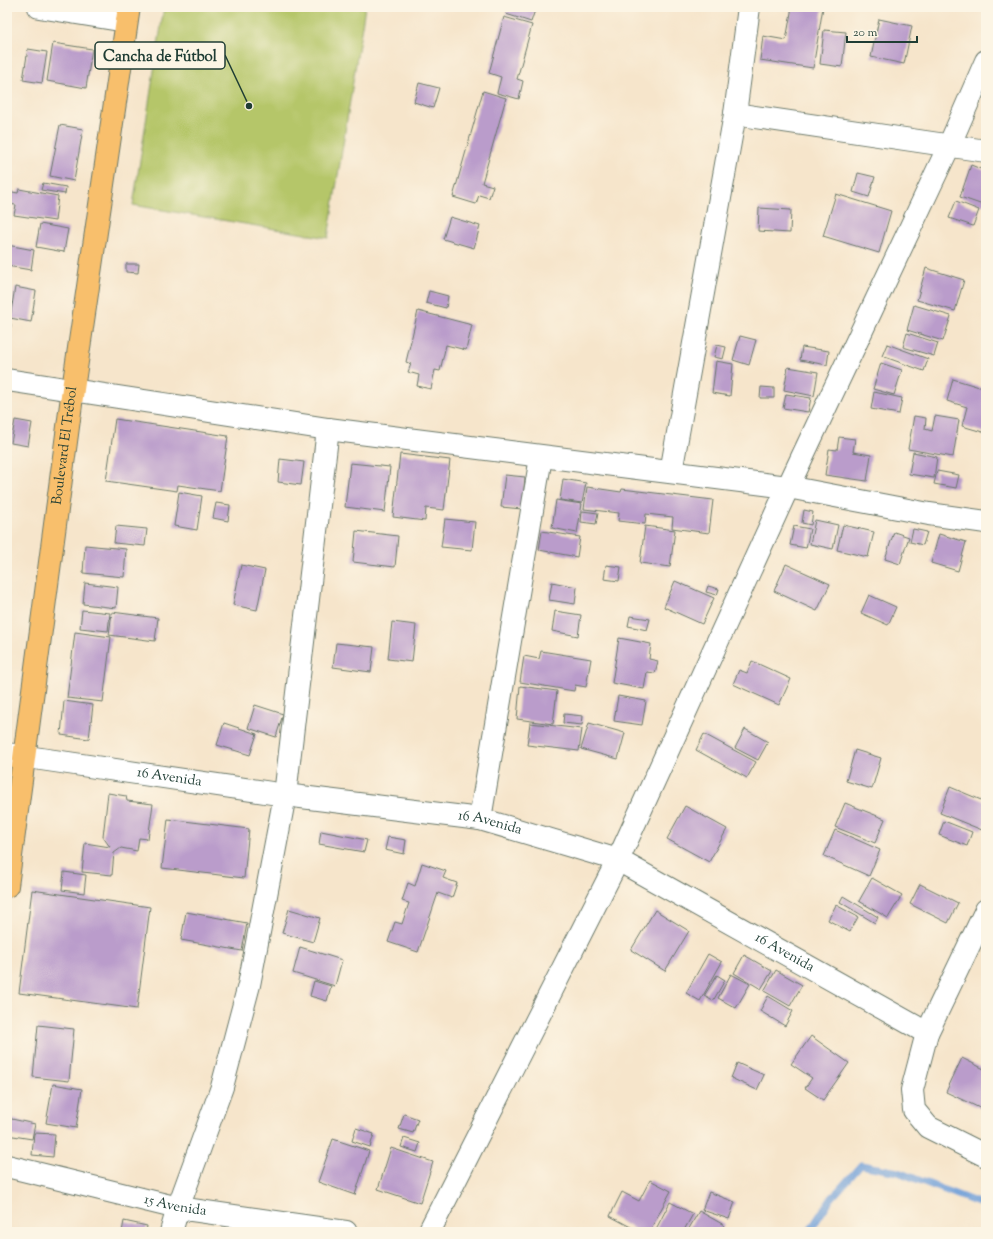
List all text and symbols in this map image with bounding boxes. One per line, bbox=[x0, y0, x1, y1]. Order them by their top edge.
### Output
scale bar bbox=[847, 18, 917, 44]
text: 20 m bbox=[853, 24, 878, 42]
callout: Cancha de Fútbol bbox=[95, 42, 225, 69]
text: Cancha de Fútbol bbox=[103, 47, 218, 68]
street label: Boulevard El Trébol bbox=[48, 385, 83, 506]
street label: 16 Avenida bbox=[135, 763, 204, 793]
street label: 16 Avenida bbox=[457, 806, 525, 841]
street label: 16 Avenida bbox=[751, 928, 818, 978]
street label: 15 Avenida bbox=[142, 1190, 208, 1222]

